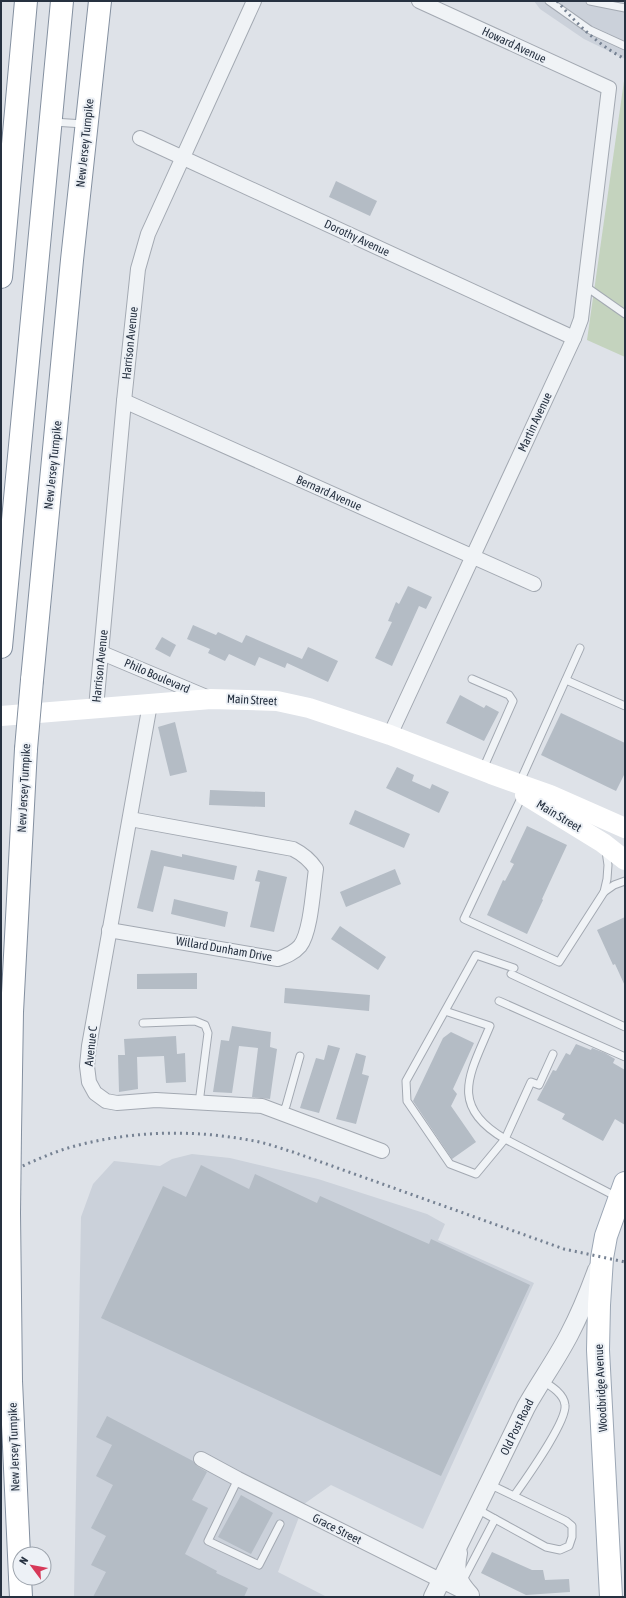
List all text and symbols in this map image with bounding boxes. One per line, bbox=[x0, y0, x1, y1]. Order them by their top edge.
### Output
street label: Howard Avenue bbox=[480, 24, 548, 66]
street label: New Jersey Turnpike bbox=[73, 98, 97, 188]
street label: Dorothy Avenue bbox=[322, 217, 392, 259]
street label: Harrison Avenue bbox=[119, 306, 141, 380]
street label: Martin Avenue bbox=[515, 390, 555, 454]
street label: New Jersey Turnpike bbox=[41, 420, 65, 510]
street label: Bernard Avenue bbox=[294, 472, 364, 514]
street label: Harrison Avenue bbox=[89, 629, 111, 703]
street label: Philo Boulevard bbox=[122, 656, 192, 696]
street label: Main Street bbox=[227, 692, 278, 708]
street label: New Jersey Turnpike bbox=[15, 743, 33, 833]
street label: Main Street bbox=[534, 797, 585, 835]
street label: Willard Dunham Drive bbox=[175, 934, 273, 964]
street label: Avenue C bbox=[82, 1025, 100, 1067]
street label: Woodbridge Avenue bbox=[592, 1344, 610, 1432]
street label: Old Post Road bbox=[497, 1396, 537, 1458]
street label: New Jersey Turnpike bbox=[5, 1402, 23, 1492]
street label: Grace Street bbox=[310, 1511, 364, 1548]
north arrow bbox=[12, 1546, 52, 1586]
text: N bbox=[17, 1555, 30, 1567]

